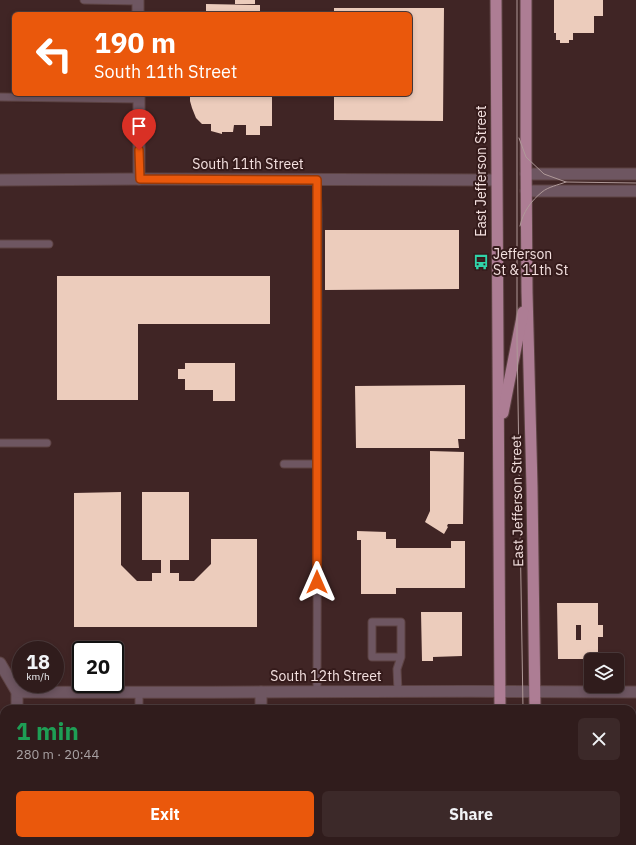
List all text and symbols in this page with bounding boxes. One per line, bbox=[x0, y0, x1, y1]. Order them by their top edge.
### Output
text: 190 m bbox=[94, 24, 176, 61]
icon: left bbox=[28, 28, 80, 80]
text: South 11th Street bbox=[94, 60, 237, 83]
street label: East Jefferson Street bbox=[472, 105, 490, 237]
pin bbox=[122, 109, 156, 150]
icon: arrive bbox=[128, 115, 150, 137]
street label: South 11th Street bbox=[192, 155, 304, 173]
place label: Jefferson St & 11th St bbox=[493, 245, 568, 279]
bus stop icon: Jefferson St & 11th St bbox=[472, 253, 490, 271]
street label: East Jefferson Street bbox=[507, 435, 527, 567]
position arrow bbox=[296, 561, 338, 603]
speed limit sign: 20 bbox=[72, 641, 124, 693]
text: 18 bbox=[26, 648, 50, 675]
map controls bbox=[584, 653, 624, 693]
button: layers bbox=[584, 653, 624, 693]
street label: South 12th Street bbox=[270, 667, 382, 685]
text: km/h bbox=[26, 670, 50, 683]
text: 1 min bbox=[16, 715, 79, 747]
button: close bbox=[578, 718, 620, 760]
text: 280 m · 20:44 bbox=[16, 746, 99, 763]
button: Exit bbox=[16, 791, 314, 837]
button: Share bbox=[322, 791, 620, 837]

